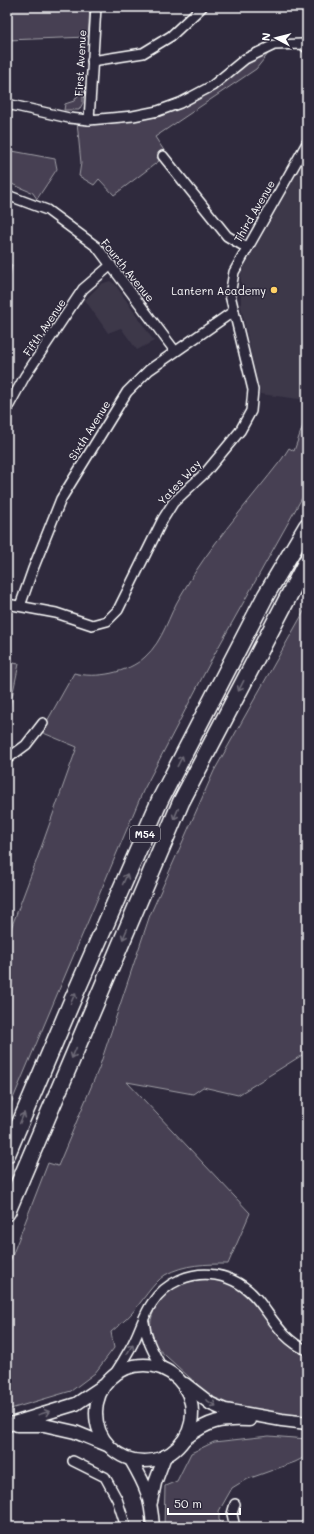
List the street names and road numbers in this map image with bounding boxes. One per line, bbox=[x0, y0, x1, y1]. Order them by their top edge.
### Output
street label: First Avenue bbox=[71, 29, 89, 97]
street label: Third Avenue bbox=[230, 177, 278, 245]
street label: Fourth Avenue bbox=[98, 235, 158, 305]
street label: Fifth Avenue bbox=[19, 295, 69, 359]
street label: Sixth Avenue bbox=[65, 397, 113, 463]
street label: Yates Way bbox=[154, 456, 204, 508]
road number: M54 bbox=[130, 826, 160, 842]

